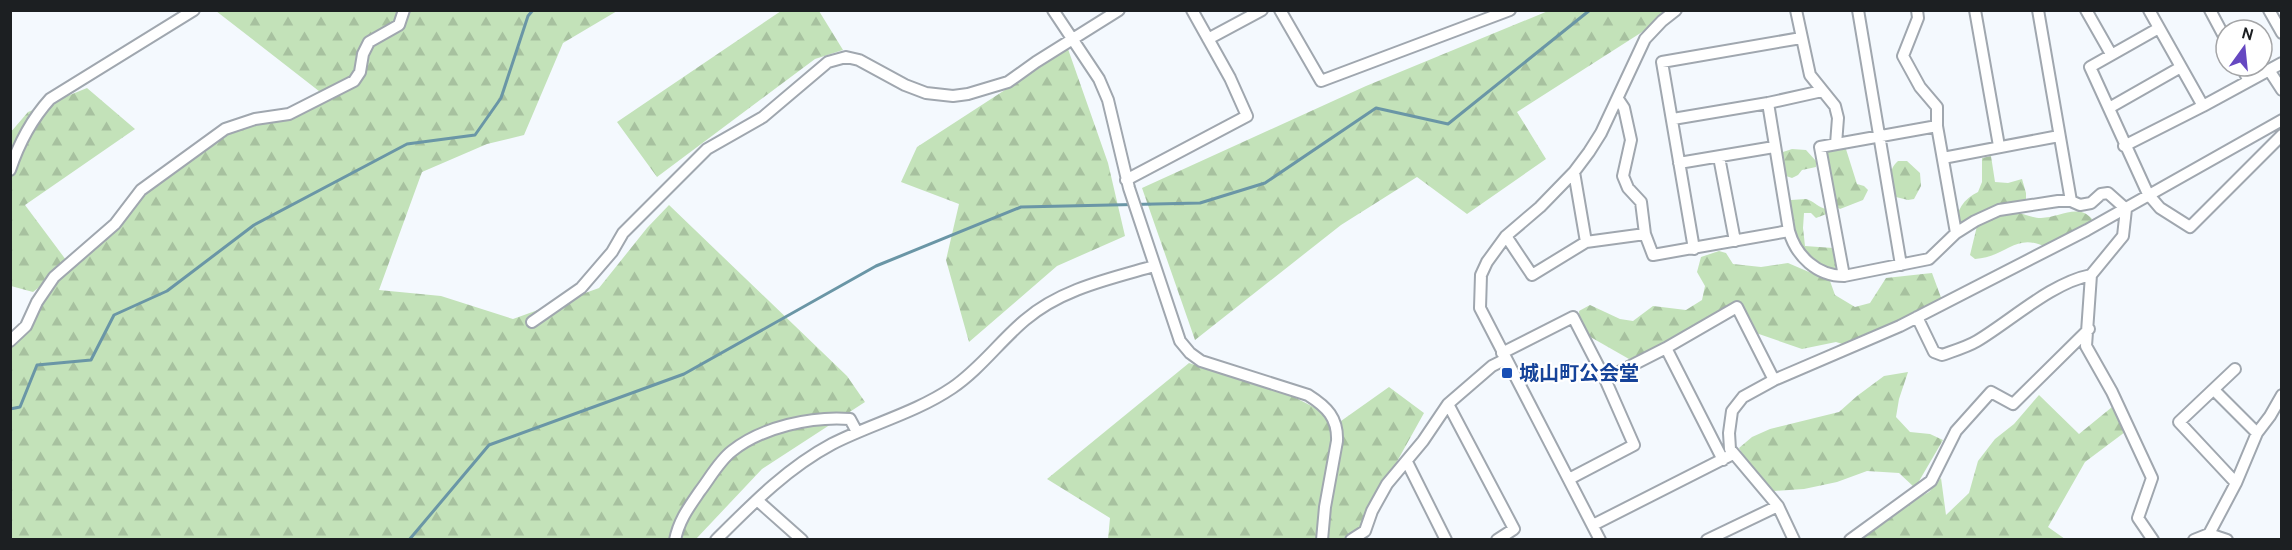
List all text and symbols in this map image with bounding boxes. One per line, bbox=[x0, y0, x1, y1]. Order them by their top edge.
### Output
north arrow bbox=[2214, 18, 2274, 78]
text: N bbox=[2240, 23, 2256, 45]
place label: 城山町公会堂 bbox=[1519, 361, 1639, 385]
marker: 城山町公会堂 bbox=[1500, 366, 1514, 380]

